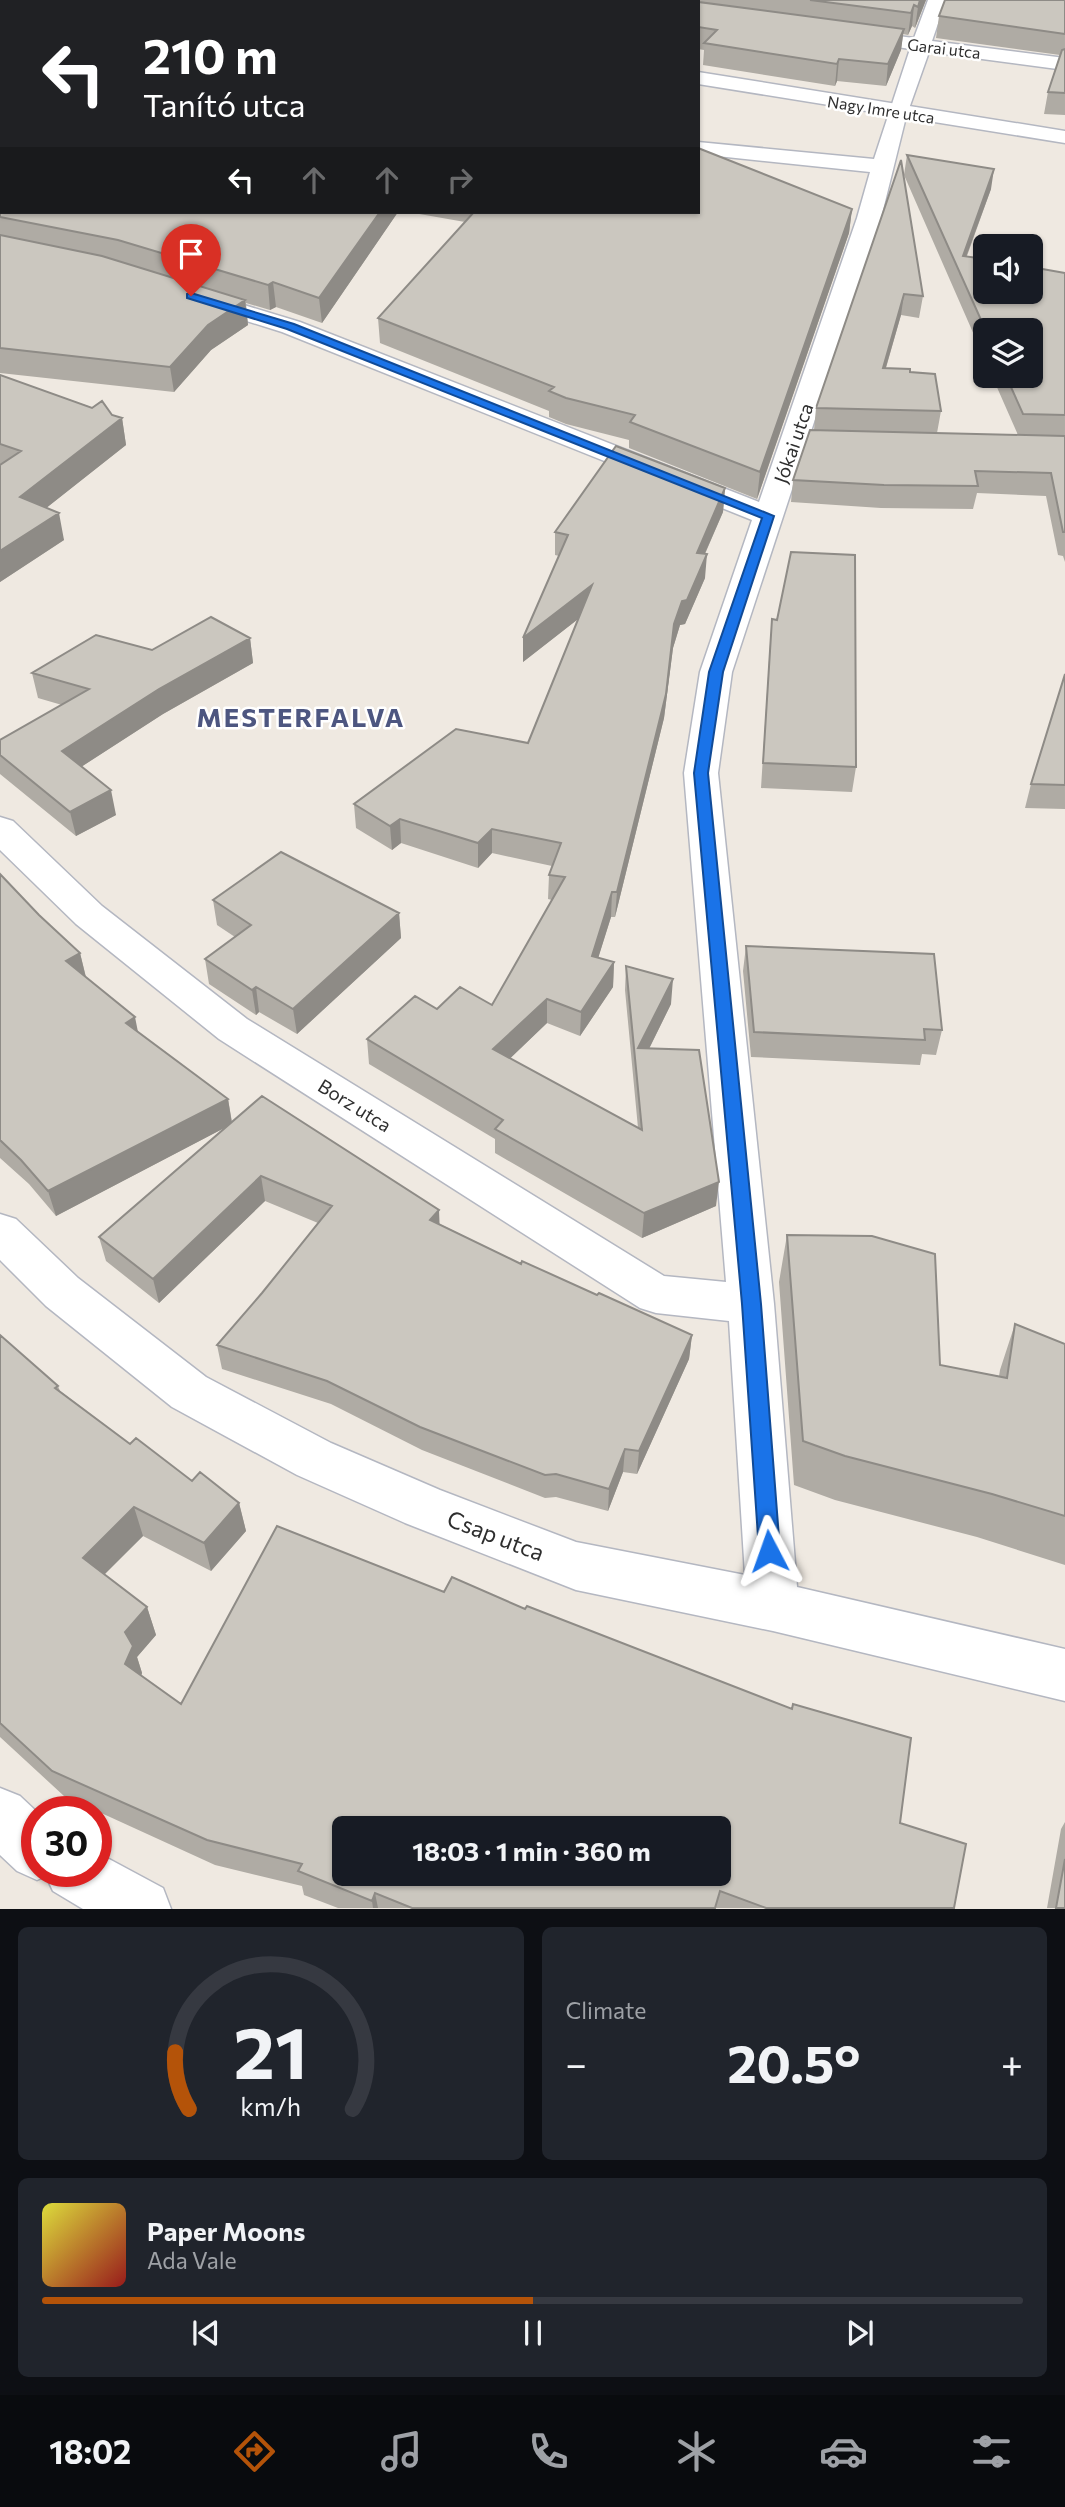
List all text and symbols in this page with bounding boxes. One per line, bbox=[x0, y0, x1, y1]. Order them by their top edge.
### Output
text: 210 m bbox=[143, 24, 278, 84]
icon: left bbox=[28, 28, 119, 119]
street label: Garai utca bbox=[906, 34, 982, 62]
text: Tanító utca bbox=[143, 84, 306, 124]
street label: Nagy Imre utca bbox=[826, 91, 936, 127]
icon: left bbox=[222, 161, 260, 199]
icon: ahead bbox=[295, 161, 333, 199]
icon: ahead bbox=[368, 161, 406, 199]
icon: right bbox=[441, 161, 479, 199]
pin bbox=[161, 224, 221, 296]
map controls bbox=[973, 234, 1043, 388]
button: sound bbox=[973, 234, 1043, 304]
icon: arrive bbox=[172, 235, 210, 273]
button: layers bbox=[973, 318, 1043, 388]
street label: Jókai utca bbox=[769, 400, 817, 486]
district label: MESTERFALVA bbox=[197, 701, 405, 732]
street label: Borz utca bbox=[314, 1074, 396, 1136]
street label: Csap utca bbox=[443, 1504, 549, 1566]
position arrow bbox=[732, 1514, 806, 1588]
speed limit sign: 30 bbox=[21, 1796, 112, 1887]
text: 18:03 · 1 min · 360 m bbox=[412, 1835, 651, 1866]
text: Climate bbox=[566, 1996, 647, 2024]
text: 21 bbox=[234, 2006, 308, 2095]
text: 20.5° bbox=[727, 2030, 861, 2094]
text: − bbox=[566, 2039, 587, 2086]
text: + bbox=[1001, 2039, 1023, 2086]
text: km/h bbox=[240, 2091, 301, 2121]
text: Paper Moons bbox=[147, 2215, 305, 2246]
text: Ada Vale bbox=[147, 2246, 237, 2274]
icon: previous bbox=[187, 2314, 225, 2352]
icon: pause bbox=[514, 2314, 552, 2352]
icon: next bbox=[841, 2314, 879, 2352]
icon: directions bbox=[230, 2427, 279, 2476]
icon: music bbox=[377, 2427, 426, 2476]
icon: phone bbox=[524, 2427, 573, 2476]
icon: climate bbox=[672, 2427, 721, 2476]
icon: car bbox=[819, 2427, 868, 2476]
icon: filters bbox=[967, 2427, 1016, 2476]
text: 18:02 bbox=[49, 2431, 131, 2471]

